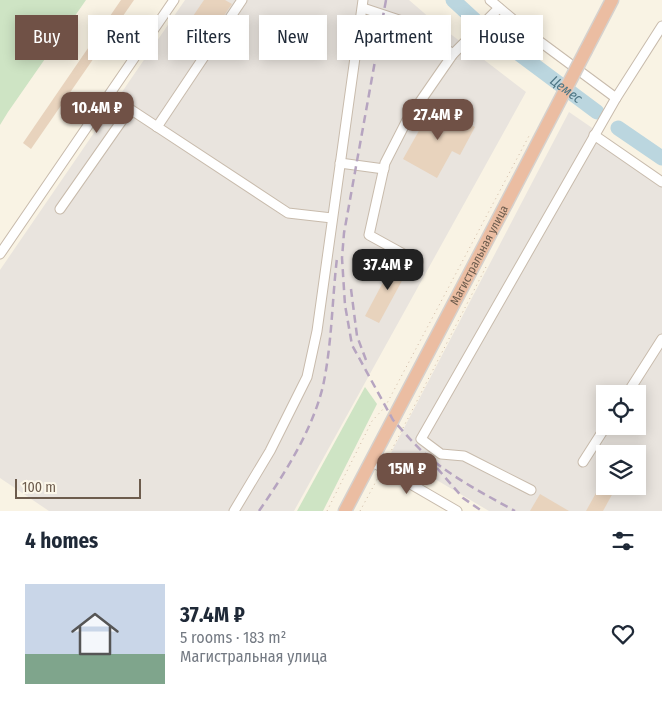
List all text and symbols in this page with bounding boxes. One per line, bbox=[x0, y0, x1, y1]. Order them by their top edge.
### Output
chip: Buy bbox=[15, 15, 78, 60]
chip: Rent bbox=[88, 15, 158, 60]
chip: Filters bbox=[168, 15, 249, 60]
chip: New bbox=[259, 15, 327, 60]
chip: Apartment bbox=[337, 15, 451, 60]
chip: House bbox=[461, 15, 543, 60]
water label: Цемес bbox=[547, 72, 587, 107]
pin: 10.4M ₽ bbox=[51, 92, 143, 134]
text: 10.4M ₽ bbox=[72, 98, 122, 117]
pin: 27.4M ₽ bbox=[392, 98, 484, 141]
text: 27.4M ₽ bbox=[413, 105, 463, 124]
street label: Магистральная улица bbox=[447, 203, 511, 307]
pin: 37.4M ₽ bbox=[342, 248, 434, 291]
text: 37.4M ₽ bbox=[363, 255, 413, 274]
map controls bbox=[596, 385, 646, 495]
button: locate bbox=[596, 385, 646, 435]
button: layers bbox=[596, 445, 646, 495]
pin: 15M ₽ bbox=[372, 452, 442, 495]
text: 15M ₽ bbox=[388, 459, 426, 478]
scale bar bbox=[15, 476, 141, 499]
text: 100 m bbox=[22, 479, 56, 496]
icon: filters bbox=[609, 527, 637, 555]
text: 4 homes bbox=[25, 528, 98, 554]
text: 37.4M ₽ bbox=[180, 602, 245, 628]
icon: home bbox=[65, 604, 125, 664]
icon: heart bbox=[609, 620, 637, 648]
text: 5 rooms · 183 m² bbox=[180, 628, 286, 647]
text: Магистральная улица bbox=[180, 647, 327, 666]

